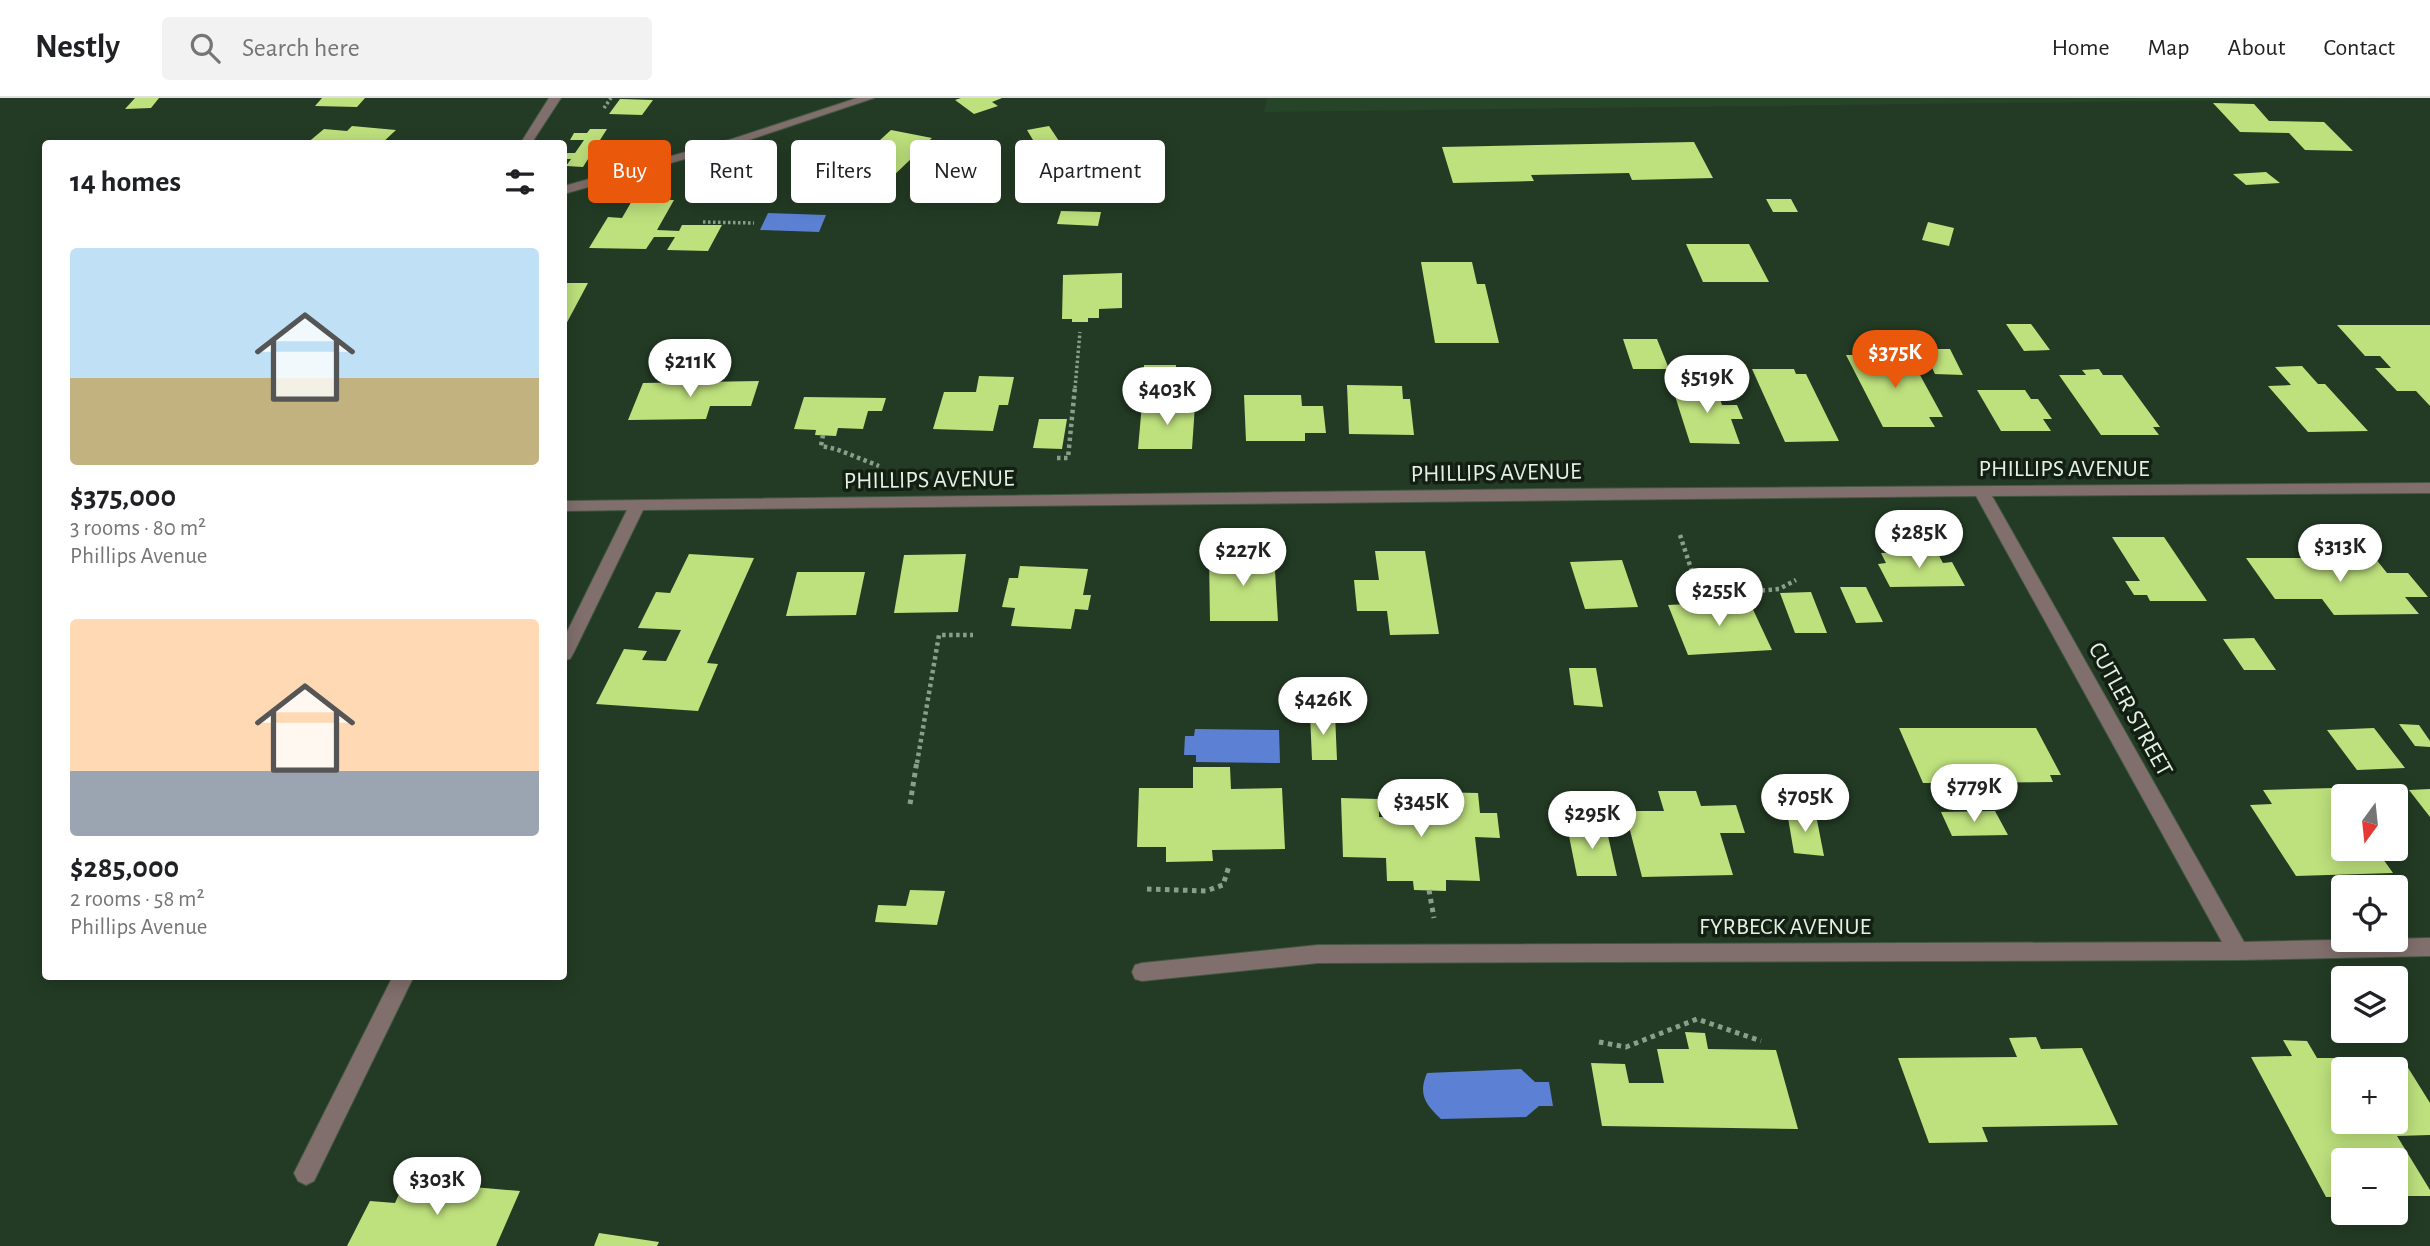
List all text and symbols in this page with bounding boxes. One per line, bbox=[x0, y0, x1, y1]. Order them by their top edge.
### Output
search box bbox=[162, 17, 652, 80]
icon: search bbox=[186, 29, 224, 67]
text: Nestly bbox=[35, 31, 120, 64]
text: Search here bbox=[242, 35, 360, 61]
text: Home bbox=[2052, 36, 2110, 60]
text: Map bbox=[2148, 36, 2190, 60]
text: About bbox=[2228, 36, 2285, 60]
text: Contact bbox=[2323, 36, 2395, 60]
chip: Buy bbox=[588, 140, 671, 203]
chip: Rent bbox=[685, 140, 777, 203]
chip: Filters bbox=[791, 140, 896, 203]
chip: New bbox=[910, 140, 1001, 203]
chip: Apartment bbox=[1015, 140, 1165, 203]
icon: filters bbox=[501, 163, 539, 201]
text: 14 homes bbox=[70, 167, 181, 197]
icon: home bbox=[242, 294, 368, 420]
pin: $375K bbox=[1846, 330, 1944, 390]
pin: $211K bbox=[641, 340, 739, 399]
text: $375K bbox=[1868, 341, 1922, 364]
text: $211K bbox=[664, 350, 716, 373]
pin: $519K bbox=[1658, 356, 1756, 415]
text: $519K bbox=[1680, 366, 1734, 389]
pin: $403K bbox=[1118, 368, 1216, 427]
text: $403K bbox=[1138, 378, 1196, 401]
street label: PHILLIPS AVENUE bbox=[1979, 457, 2150, 481]
street label: PHILLIPS AVENUE bbox=[1410, 460, 1582, 486]
street label: PHILLIPS AVENUE bbox=[843, 467, 1015, 493]
text: $375,000 bbox=[70, 482, 176, 512]
pin: $285K bbox=[1870, 510, 1968, 570]
text: 3 rooms · 80 m² bbox=[70, 517, 206, 540]
text: $285K bbox=[1891, 521, 1947, 544]
pin: $313K bbox=[2291, 524, 2389, 584]
pin: $227K bbox=[1194, 528, 1292, 588]
text: $313K bbox=[2314, 535, 2366, 558]
text: $227K bbox=[1215, 539, 1271, 562]
text: Phillips Avenue bbox=[70, 545, 207, 568]
pin: $255K bbox=[1670, 568, 1768, 628]
text: $255K bbox=[1692, 579, 1746, 602]
street label: CUTLER STREET bbox=[2084, 639, 2177, 781]
icon: home bbox=[242, 665, 368, 791]
pin: $426K bbox=[1274, 678, 1372, 737]
text: $426K bbox=[1294, 688, 1352, 711]
pin: $779K bbox=[1925, 764, 2023, 824]
pin: $705K bbox=[1756, 774, 1854, 834]
text: $779K bbox=[1947, 775, 2001, 798]
pin: $345K bbox=[1372, 780, 1470, 839]
north arrow bbox=[2331, 784, 2408, 861]
map controls bbox=[2331, 784, 2408, 1225]
text: $705K bbox=[1777, 785, 1833, 808]
text: $345K bbox=[1393, 790, 1449, 813]
pin: $295K bbox=[1543, 792, 1641, 851]
text: $295K bbox=[1564, 802, 1620, 825]
text: $285,000 bbox=[70, 853, 179, 883]
button: locate bbox=[2331, 875, 2408, 952]
text: 2 rooms · 58 m² bbox=[70, 888, 205, 911]
street label: FYRBECK AVENUE bbox=[1699, 915, 1871, 939]
text: Phillips Avenue bbox=[70, 916, 207, 939]
button: layers bbox=[2331, 966, 2408, 1043]
button: + bbox=[2331, 1057, 2408, 1134]
button: − bbox=[2331, 1148, 2408, 1225]
pin: $303K bbox=[388, 1158, 486, 1217]
text: $303K bbox=[409, 1168, 465, 1191]

